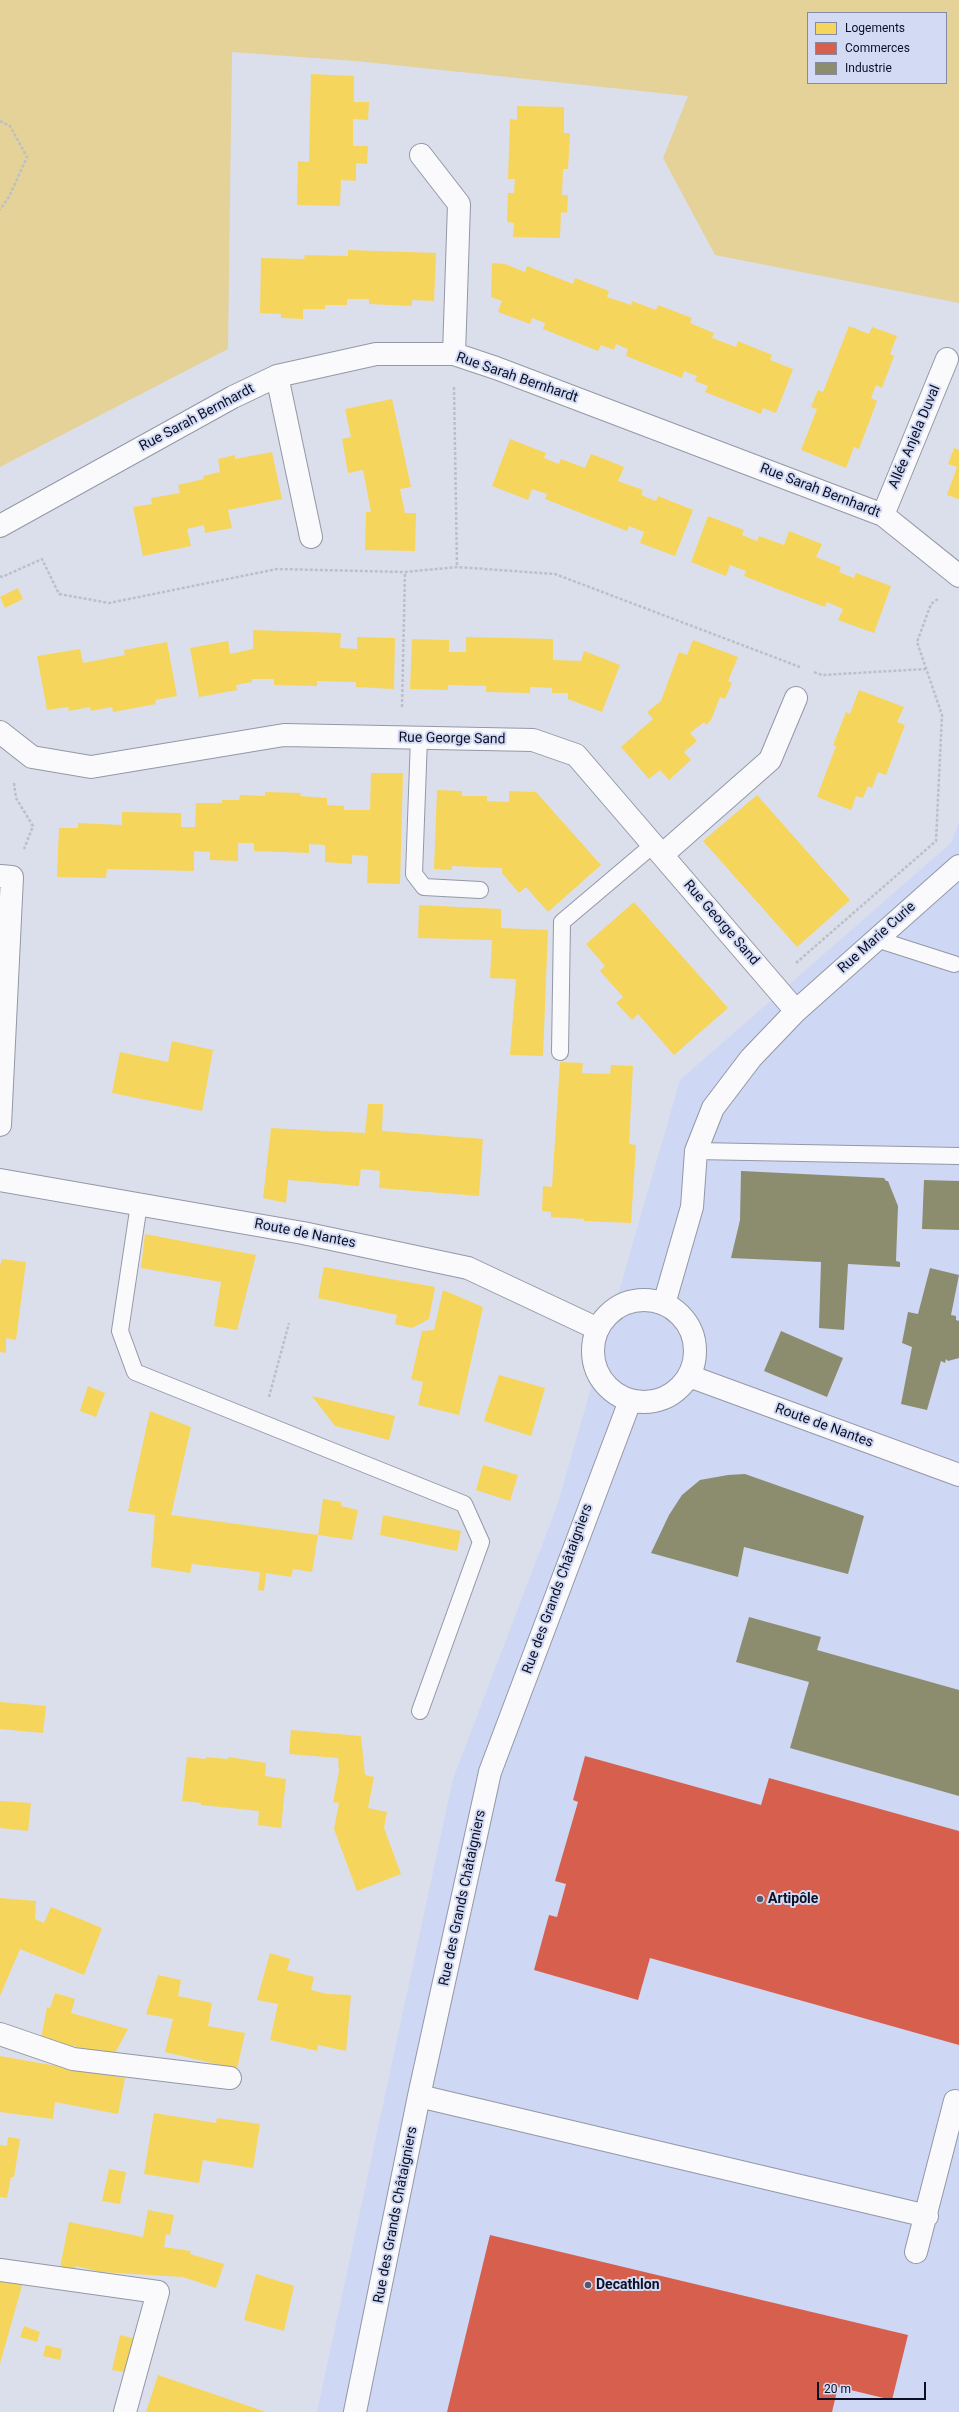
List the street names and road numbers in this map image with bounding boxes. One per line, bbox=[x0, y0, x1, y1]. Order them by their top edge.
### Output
street label: Rue Sarah Bernhardt bbox=[454, 349, 580, 407]
street label: Rue Sarah Bernhardt bbox=[137, 381, 257, 455]
street label: Allée Anjela Duval bbox=[886, 383, 944, 491]
street label: Rue Sarah Bernhardt bbox=[757, 460, 883, 522]
street label: Rue George Sand bbox=[398, 730, 506, 748]
street label: Rue George Sand bbox=[680, 877, 762, 969]
street label: Rue Marie Curie bbox=[835, 899, 919, 977]
street label: Route de Nantes bbox=[253, 1216, 357, 1252]
street label: Route de Nantes bbox=[773, 1400, 875, 1452]
street label: Rue des Grands Châtaigniers bbox=[519, 1502, 597, 1676]
street label: Rue des Grands Châtaigniers bbox=[436, 1808, 490, 1988]
street label: Rue des Grands Châtaigniers bbox=[371, 2125, 421, 2305]

